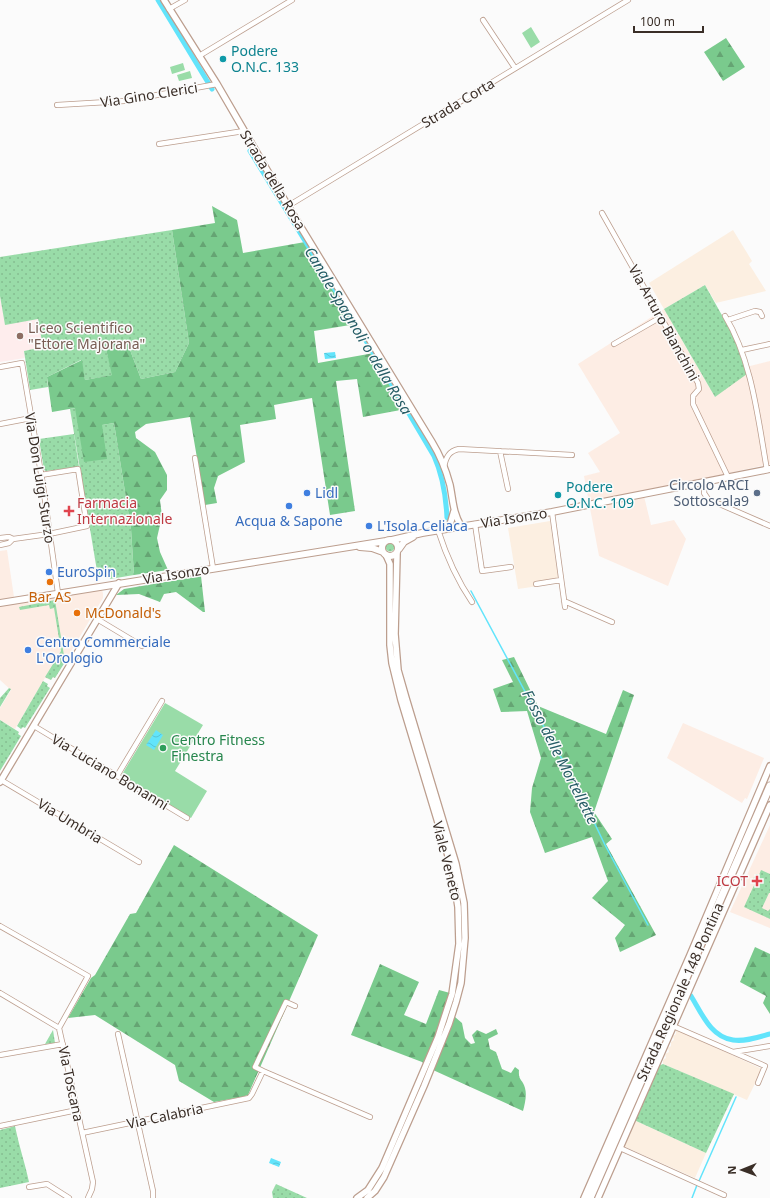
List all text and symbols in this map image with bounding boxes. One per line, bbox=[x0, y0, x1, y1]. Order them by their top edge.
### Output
scale bar bbox=[634, 8, 703, 34]
text: 100 m bbox=[640, 13, 675, 30]
place label: Podere O.N.C. 133 bbox=[231, 41, 299, 76]
marker: Podere O.N.C. 133 bbox=[218, 54, 228, 64]
street label: Strada Corta bbox=[418, 73, 498, 132]
street label: Via Gino Clerici bbox=[99, 77, 199, 112]
street label: Strada della Rosa bbox=[236, 126, 311, 233]
water label: Canale Spagnoli o della Rosa bbox=[301, 243, 417, 419]
street label: Via Arturo Bianchini bbox=[625, 261, 704, 384]
place label: Liceo Scientifico "Ettore Majorana" bbox=[28, 318, 145, 353]
marker: Liceo Scientifico "Ettore Majorana" bbox=[15, 331, 25, 341]
street label: Via Don Luigi Sturzo bbox=[21, 411, 60, 545]
place label: Circolo ARCI Sottoscala9 bbox=[669, 475, 749, 510]
place label: Podere O.N.C. 109 bbox=[566, 477, 634, 512]
place label: Lidl bbox=[315, 483, 338, 502]
marker: Lidl bbox=[302, 488, 312, 498]
marker: Circolo ARCI Sottoscala9 bbox=[752, 488, 762, 498]
marker: Podere O.N.C. 109 bbox=[553, 490, 563, 500]
place label: Farmacia Internazionale bbox=[77, 493, 172, 528]
marker: Acqua & Sapone bbox=[284, 501, 294, 511]
street label: Via Isonzo bbox=[479, 503, 549, 532]
marker: Farmacia Internazionale bbox=[64, 506, 74, 516]
place label: Acqua & Sapone bbox=[235, 511, 343, 530]
place label: L'Isola Celiaca bbox=[377, 516, 468, 535]
marker: L'Isola Celiaca bbox=[364, 521, 374, 531]
street label: Via Isonzo bbox=[141, 559, 211, 588]
place label: EuroSpin bbox=[57, 562, 116, 581]
marker: EuroSpin bbox=[44, 567, 54, 577]
marker: Bar AS bbox=[45, 577, 55, 587]
place label: Bar AS bbox=[28, 587, 72, 606]
place label: McDonald's bbox=[85, 603, 162, 622]
marker: McDonald's bbox=[72, 608, 82, 618]
place label: Centro Commerciale L'Orologio bbox=[36, 632, 171, 667]
marker: Centro Commerciale L'Orologio bbox=[23, 645, 33, 655]
water label: Fosso delle Mortellette bbox=[518, 686, 604, 828]
street label: Via Luciano Bonanni bbox=[48, 729, 172, 814]
place label: Centro Fitness Finestra bbox=[171, 730, 265, 765]
marker: Centro Fitness Finestra bbox=[158, 743, 168, 753]
street label: Via Umbria bbox=[34, 794, 106, 847]
street label: Viale Veneto bbox=[428, 819, 467, 903]
place label: ICOT bbox=[716, 871, 748, 890]
marker: ICOT bbox=[751, 875, 763, 887]
street label: Strada Regionale 148 Pontina bbox=[631, 900, 728, 1084]
street label: Via Toscana bbox=[54, 1044, 89, 1123]
street label: Via Calabria bbox=[125, 1098, 205, 1133]
north arrow bbox=[722, 1150, 762, 1190]
text: N bbox=[724, 1166, 739, 1175]

